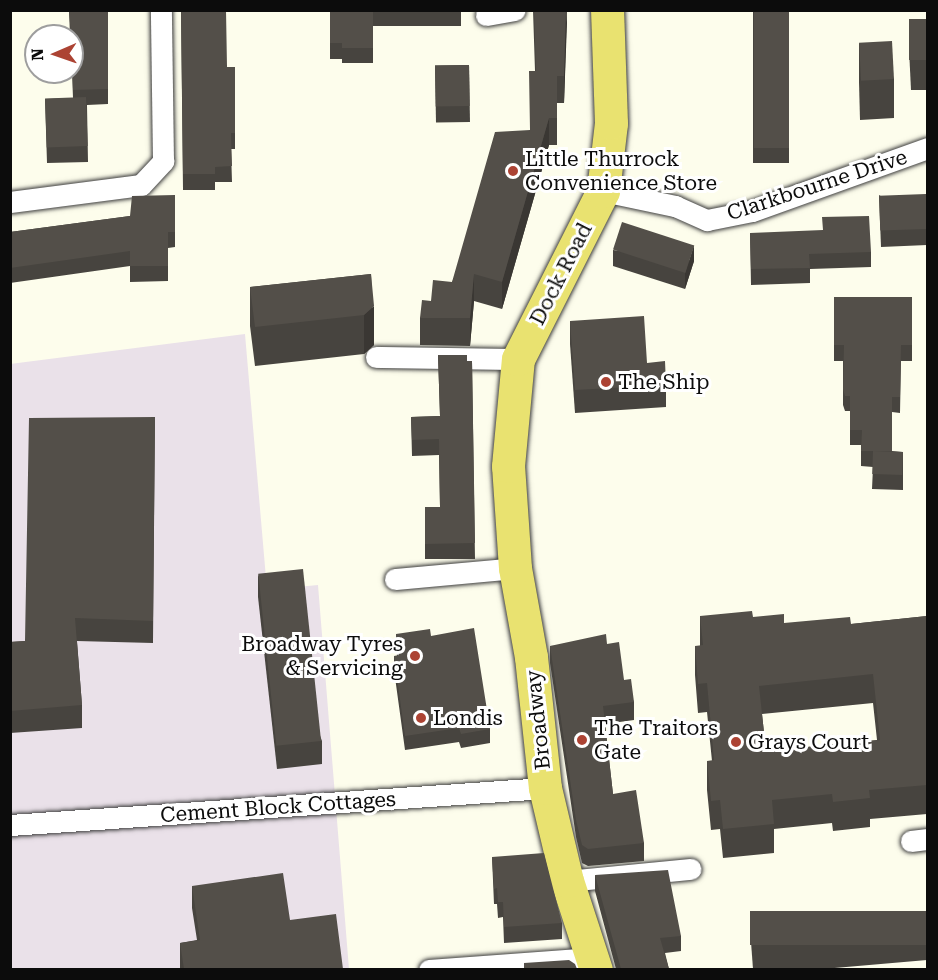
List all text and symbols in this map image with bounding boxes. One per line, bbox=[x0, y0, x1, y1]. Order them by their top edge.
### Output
north arrow bbox=[24, 24, 84, 84]
text: N bbox=[28, 48, 47, 61]
street label: Clarkbourne Drive bbox=[724, 144, 910, 226]
place label: Little Thurrock Convenience Store bbox=[525, 146, 717, 196]
marker: Little Thurrock Convenience Store bbox=[506, 164, 520, 178]
street label: Dock Road bbox=[525, 219, 597, 329]
place label: The Ship bbox=[618, 369, 710, 395]
marker: The Ship bbox=[599, 375, 613, 389]
place label: Broadway Tyres & Servicing bbox=[241, 631, 403, 681]
marker: Broadway Tyres & Servicing bbox=[408, 649, 422, 663]
street label: Broadway bbox=[520, 669, 556, 771]
place label: Londis bbox=[433, 705, 503, 731]
marker: Londis bbox=[414, 711, 428, 725]
place label: The Traitors Gate bbox=[594, 715, 718, 765]
place label: Grays Court bbox=[748, 729, 869, 755]
marker: The Traitors Gate bbox=[575, 733, 589, 747]
marker: Grays Court bbox=[729, 735, 743, 749]
street label: Cement Block Cottages bbox=[159, 786, 397, 828]

